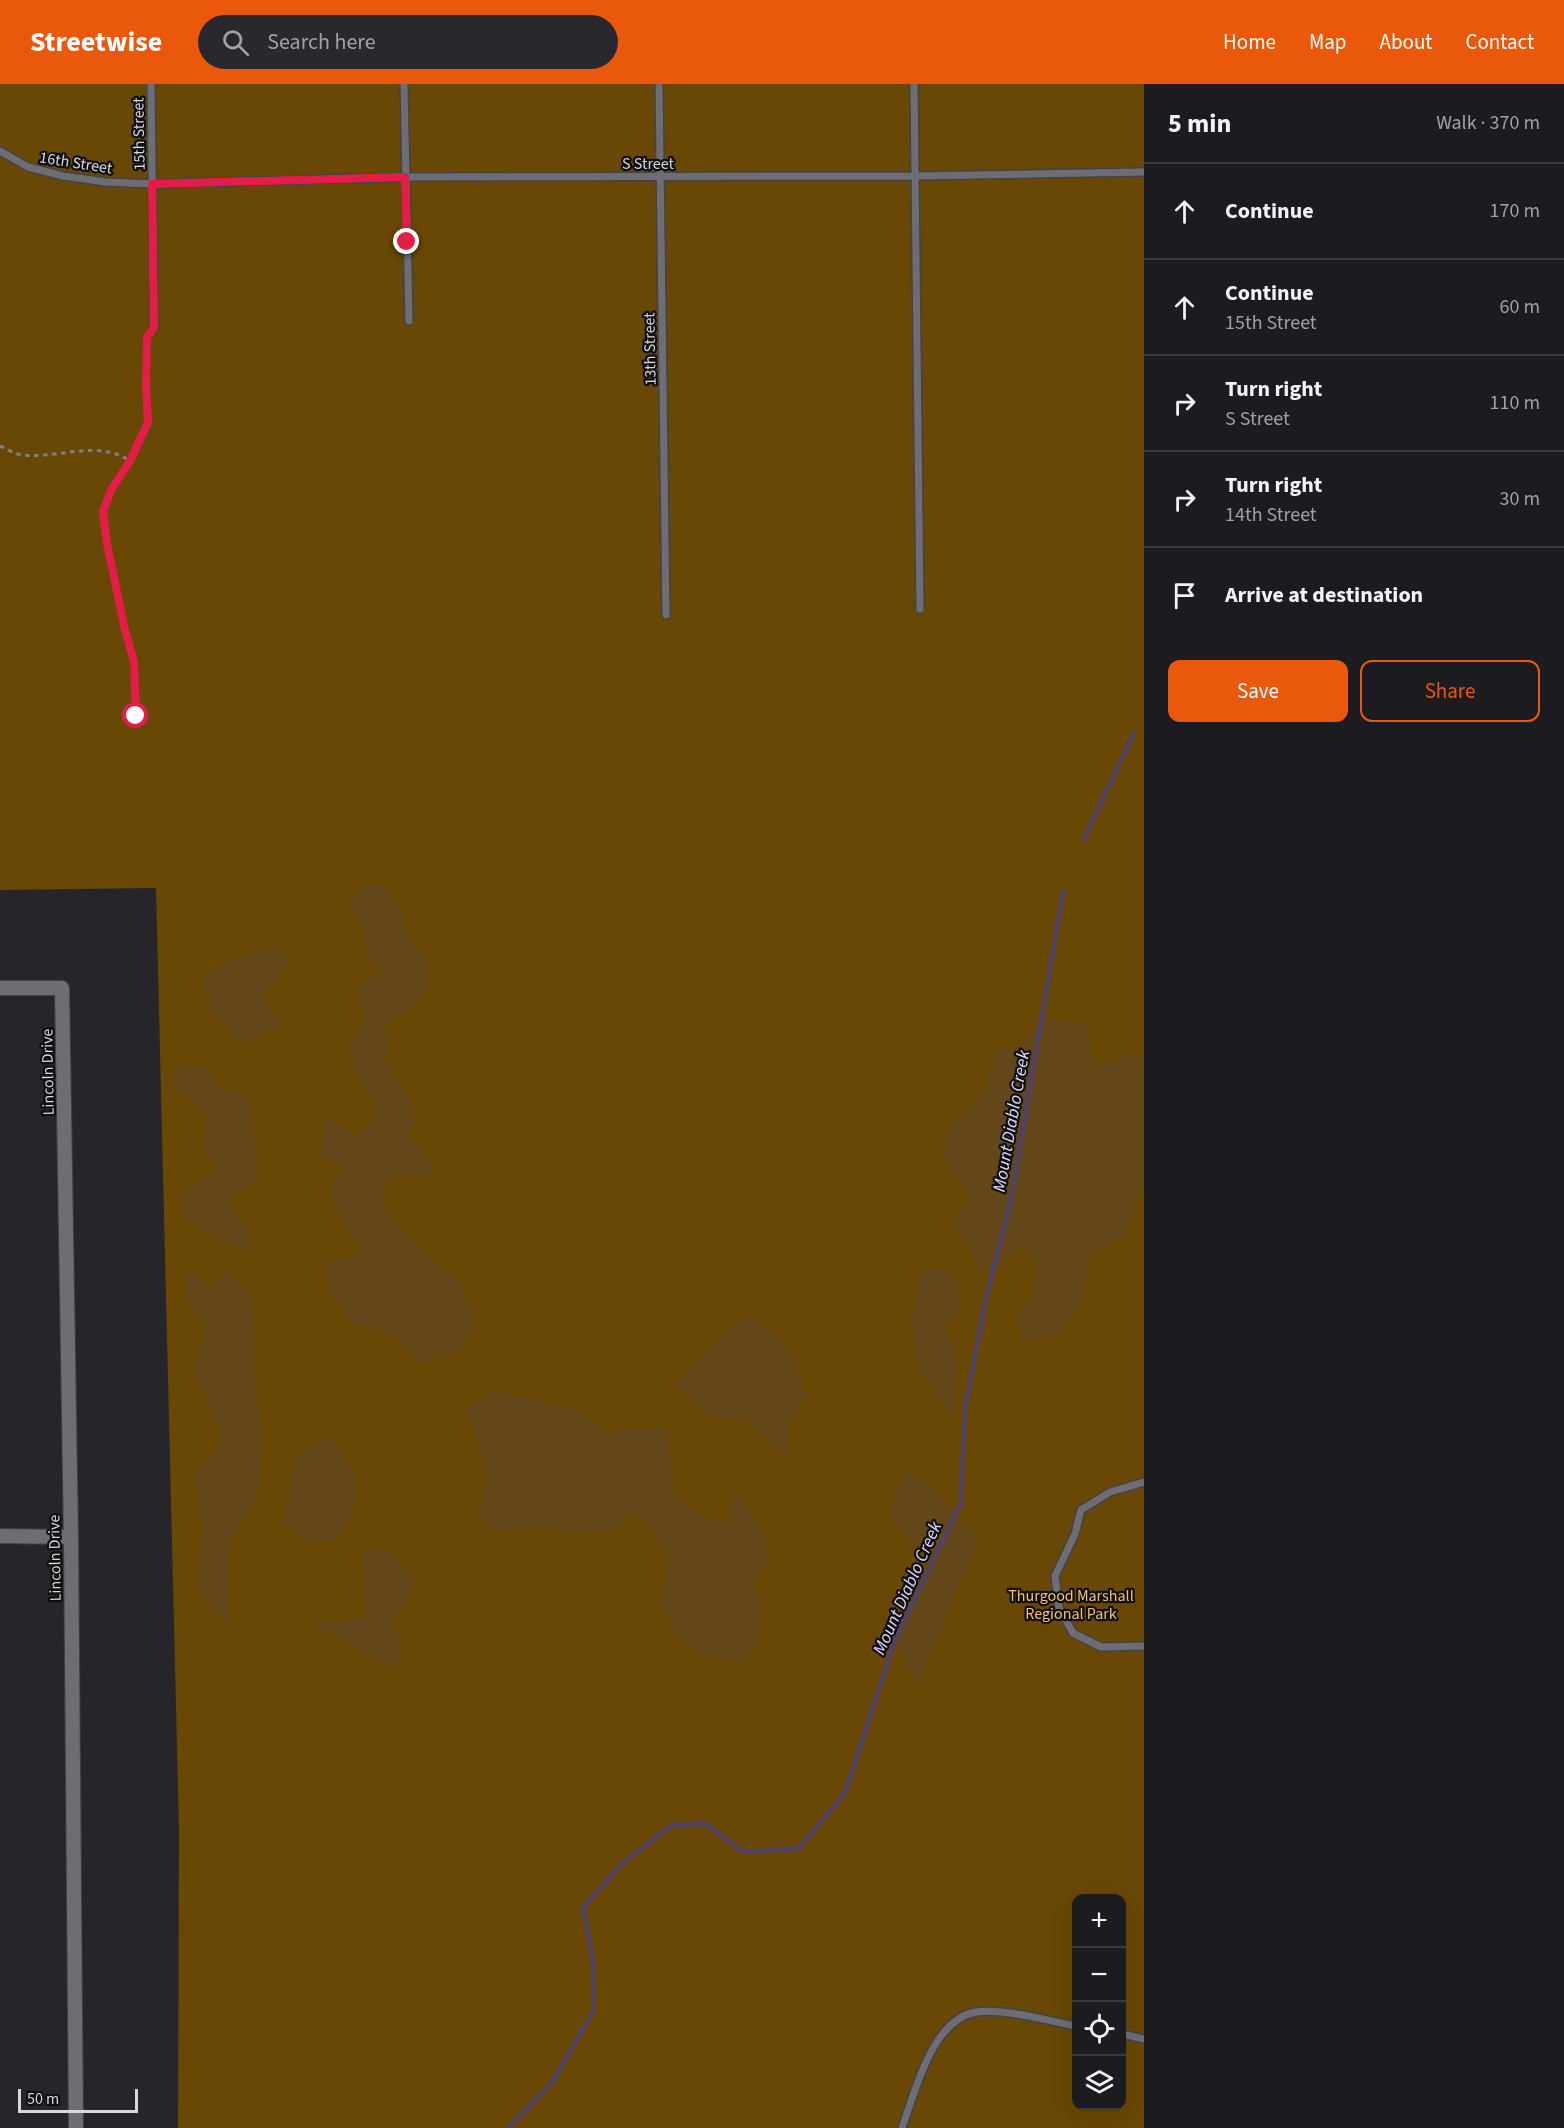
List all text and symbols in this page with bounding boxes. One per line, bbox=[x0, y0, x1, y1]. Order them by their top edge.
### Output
search box bbox=[198, 15, 618, 69]
text: Streetwise bbox=[30, 22, 162, 62]
icon: search bbox=[219, 26, 252, 59]
text: Search here bbox=[267, 26, 376, 58]
text: Home bbox=[1223, 27, 1276, 57]
text: Map bbox=[1309, 27, 1347, 57]
text: About bbox=[1380, 27, 1432, 57]
text: Contact bbox=[1465, 27, 1534, 57]
street label: 15th Street bbox=[127, 97, 151, 171]
text: 5 min bbox=[1168, 105, 1231, 142]
text: Walk · 370 m bbox=[1436, 109, 1540, 137]
street label: 16th Street bbox=[38, 146, 114, 180]
street label: S Street bbox=[622, 153, 674, 175]
icon: ahead bbox=[1168, 195, 1201, 228]
text: Continue bbox=[1225, 195, 1314, 227]
text: 170 m bbox=[1490, 197, 1540, 225]
route end bbox=[393, 228, 419, 254]
text: Continue bbox=[1225, 277, 1314, 309]
icon: ahead bbox=[1168, 291, 1201, 324]
text: 60 m bbox=[1500, 293, 1540, 321]
text: 15th Street bbox=[1225, 309, 1317, 337]
street label: 13th Street bbox=[638, 312, 662, 386]
text: Turn right bbox=[1225, 373, 1322, 405]
icon: right bbox=[1168, 387, 1201, 420]
text: 110 m bbox=[1490, 389, 1540, 417]
text: S Street bbox=[1225, 405, 1290, 433]
text: Turn right bbox=[1225, 469, 1322, 501]
icon: right bbox=[1168, 483, 1201, 516]
text: 30 m bbox=[1500, 485, 1540, 513]
text: 14th Street bbox=[1225, 501, 1317, 529]
icon: arrive bbox=[1168, 579, 1201, 612]
text: Arrive at destination bbox=[1225, 579, 1423, 611]
button: Save bbox=[1168, 660, 1348, 722]
button: Share bbox=[1360, 660, 1540, 722]
route start bbox=[122, 702, 148, 728]
street label: Lincoln Drive bbox=[36, 1028, 60, 1116]
water label: Mount Diablo Creek bbox=[987, 1048, 1036, 1194]
street label: Lincoln Drive bbox=[43, 1514, 67, 1602]
water label: Mount Diablo Creek bbox=[867, 1517, 948, 1659]
park label: Thurgood Marshall Regional Park bbox=[1008, 1585, 1134, 1625]
map controls bbox=[1072, 1894, 1126, 2110]
button: + bbox=[1072, 1894, 1126, 1948]
button: − bbox=[1072, 1948, 1126, 2002]
button: locate bbox=[1072, 2002, 1126, 2056]
button: layers bbox=[1072, 2056, 1126, 2110]
scale bar bbox=[18, 2086, 138, 2114]
text: 50 m bbox=[27, 2088, 59, 2110]

